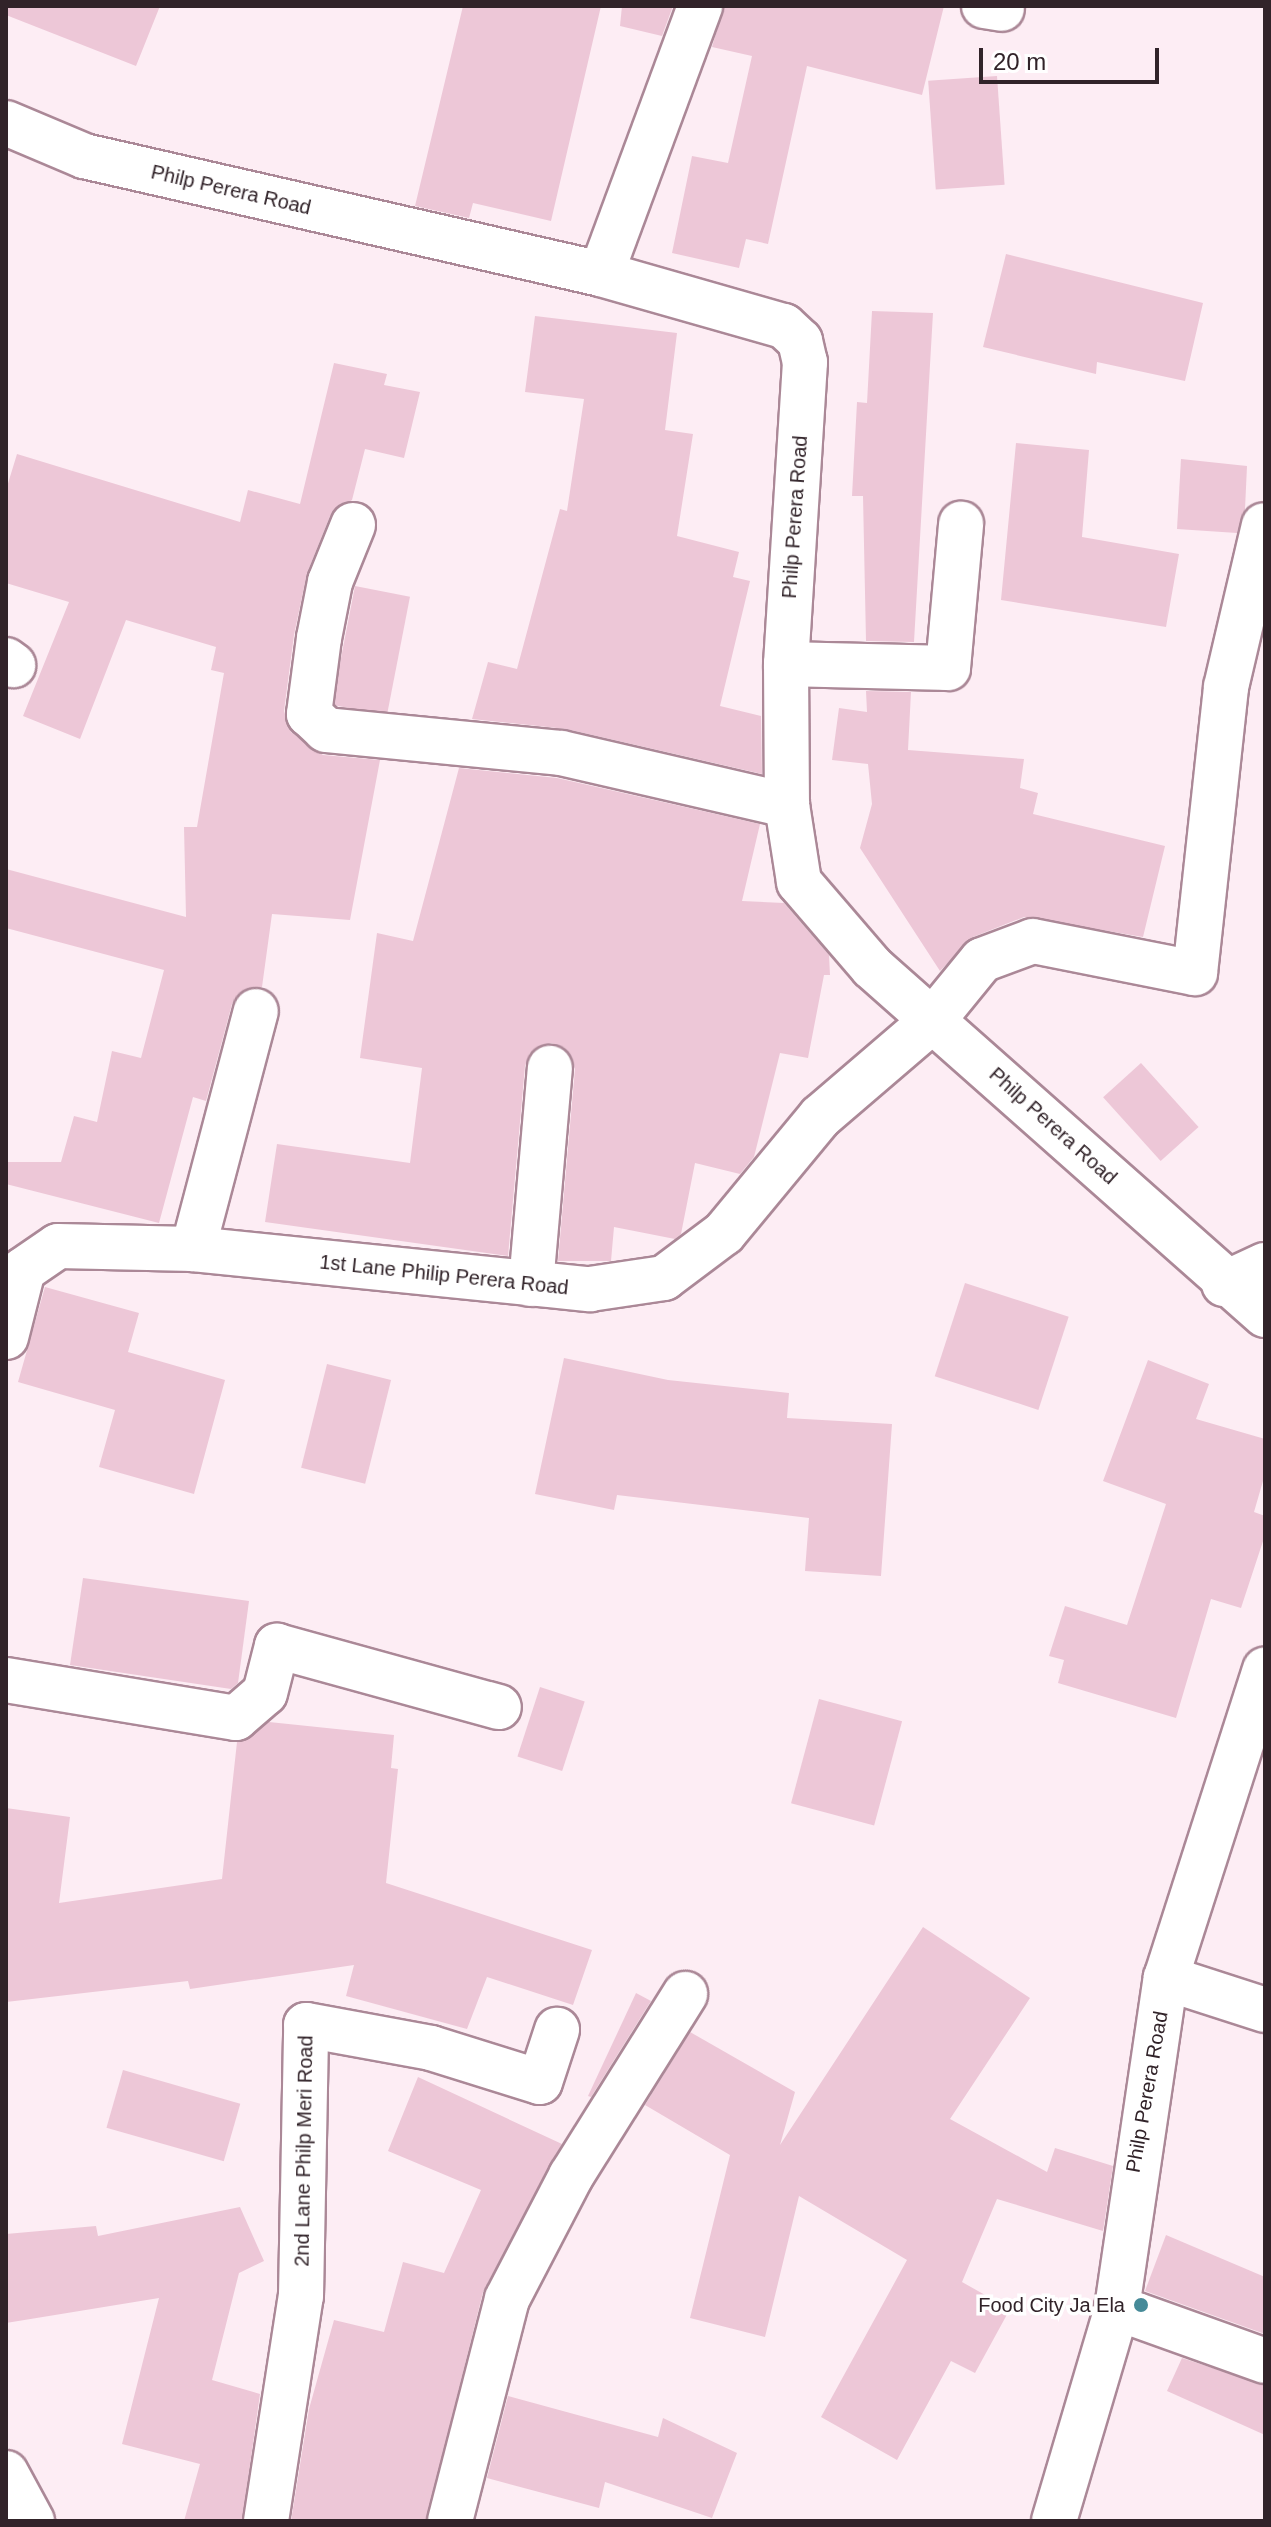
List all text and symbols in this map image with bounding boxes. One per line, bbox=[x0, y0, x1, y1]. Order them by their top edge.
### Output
scale bar bbox=[983, 32, 1163, 82]
text: 20 m bbox=[993, 48, 1046, 75]
street label: Philp Perera Road bbox=[149, 160, 313, 220]
street label: Philp Perera Road bbox=[777, 435, 813, 599]
street label: Philp Perera Road bbox=[984, 1062, 1122, 1190]
street label: 1st Lane Philip Perera Road bbox=[318, 1250, 570, 1300]
street label: Philp Perera Road bbox=[1121, 2009, 1173, 2175]
street label: 2nd Lane Philp Meri Road bbox=[290, 2035, 318, 2267]
place label: Food City Ja Ela bbox=[978, 2293, 1125, 2317]
marker: Food City Ja Ela bbox=[1132, 2296, 1150, 2314]

